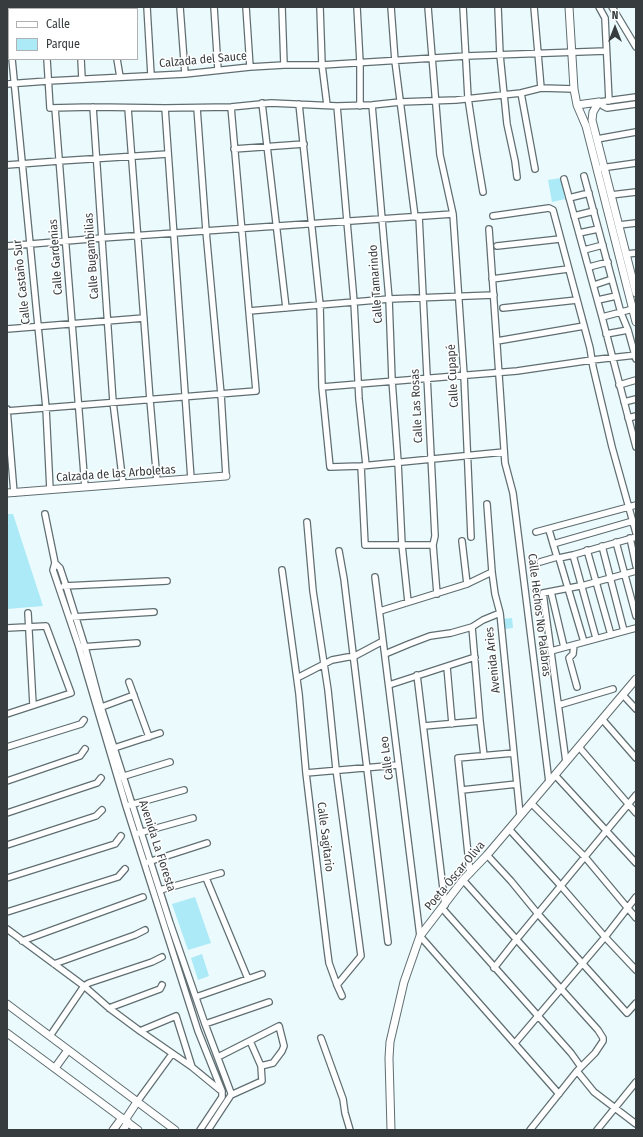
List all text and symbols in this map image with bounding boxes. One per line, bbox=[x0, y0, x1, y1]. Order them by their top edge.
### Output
legend bbox=[8, 8, 138, 60]
north arrow bbox=[595, 8, 635, 48]
text: N bbox=[612, 9, 618, 22]
text: Calle bbox=[46, 17, 70, 31]
text: Parque bbox=[46, 37, 80, 51]
street label: Calzada del Sauce bbox=[159, 49, 247, 71]
street label: Calle Bugambilias bbox=[82, 212, 102, 300]
street label: Calle Gardenias bbox=[46, 219, 66, 295]
street label: Calle Castaño Sur bbox=[10, 239, 34, 325]
street label: Calle Tamarindo bbox=[366, 244, 386, 324]
street label: Calle Cupapé bbox=[444, 344, 462, 408]
street label: Calle Las Rosas bbox=[408, 368, 426, 444]
street label: Calzada de las Arboletas bbox=[56, 463, 176, 485]
street label: Calle Hechos No Palabras bbox=[524, 553, 554, 677]
street label: Avenida Aries bbox=[482, 626, 504, 694]
street label: Calle Leo bbox=[377, 735, 397, 781]
street label: Avenida La Floresta bbox=[135, 799, 179, 893]
street label: Calle Sagitario bbox=[314, 801, 336, 873]
street label: Poeta Óscar Oliva bbox=[422, 838, 488, 914]

